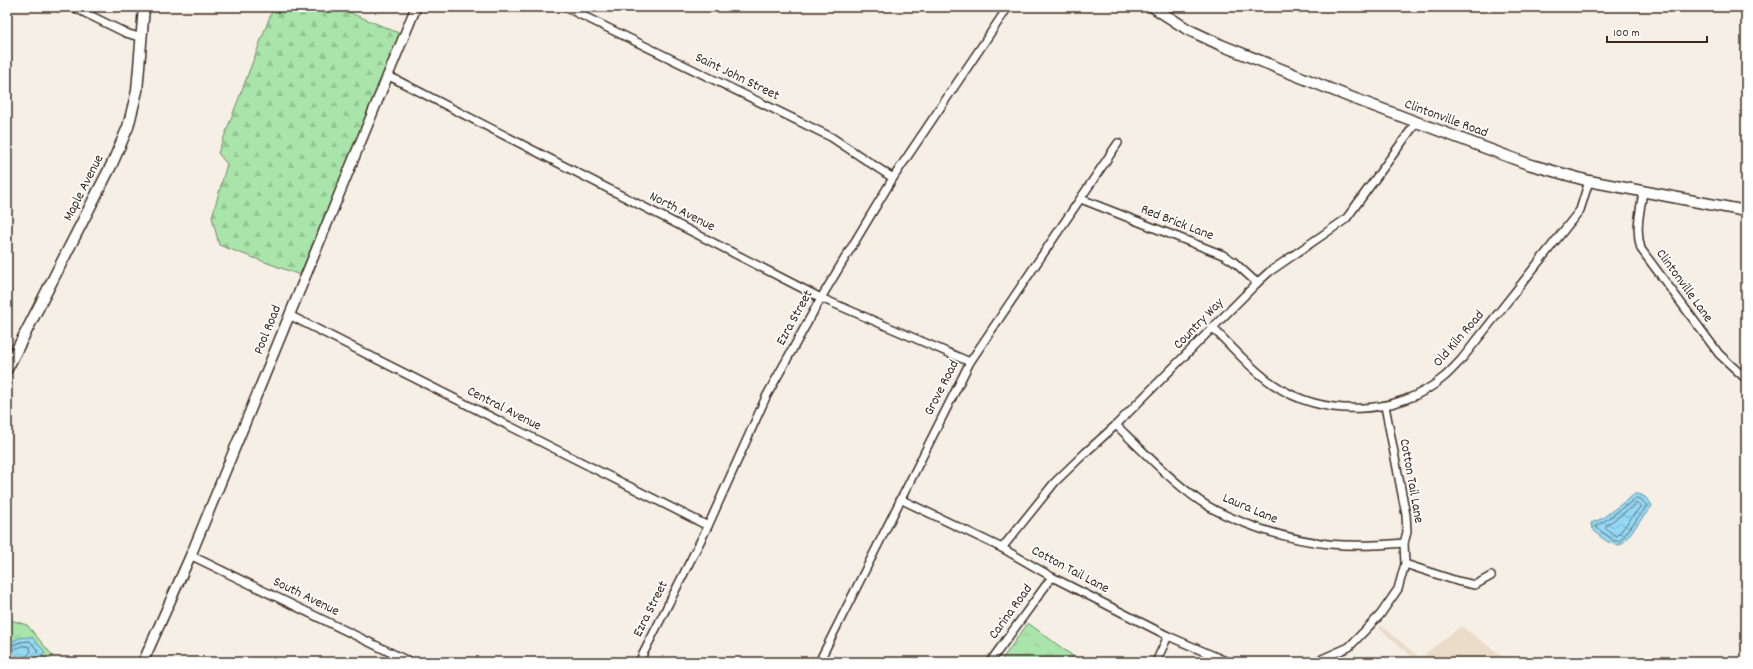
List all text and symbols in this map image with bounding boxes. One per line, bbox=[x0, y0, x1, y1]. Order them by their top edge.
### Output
scale bar bbox=[1607, 18, 1707, 44]
text: 100 m bbox=[1613, 25, 1640, 42]
street label: Saint John Street bbox=[691, 48, 783, 106]
street label: Clintonville Road bbox=[1401, 95, 1491, 143]
street label: Maple Avenue bbox=[59, 151, 109, 225]
street label: North Avenue bbox=[646, 187, 718, 237]
street label: Red Brick Lane bbox=[1138, 200, 1216, 246]
street label: Clintonville Lane bbox=[1650, 245, 1718, 327]
street label: Ezra Street bbox=[772, 287, 818, 349]
street label: Country Way bbox=[1169, 293, 1229, 354]
street label: Pool Road bbox=[249, 302, 287, 358]
street label: Old Kiln Road bbox=[1429, 306, 1489, 372]
street label: Grove Road bbox=[919, 357, 965, 419]
street label: Central Avenue bbox=[463, 382, 545, 436]
street label: Cotton Tail Lane bbox=[1394, 437, 1428, 525]
street label: Laura Lane bbox=[1219, 488, 1281, 530]
street label: Cotton Tail Lane bbox=[1028, 541, 1112, 599]
street label: South Avenue bbox=[269, 572, 343, 622]
street label: Ezra Street bbox=[628, 577, 674, 641]
street label: Carina Road bbox=[984, 580, 1038, 644]

